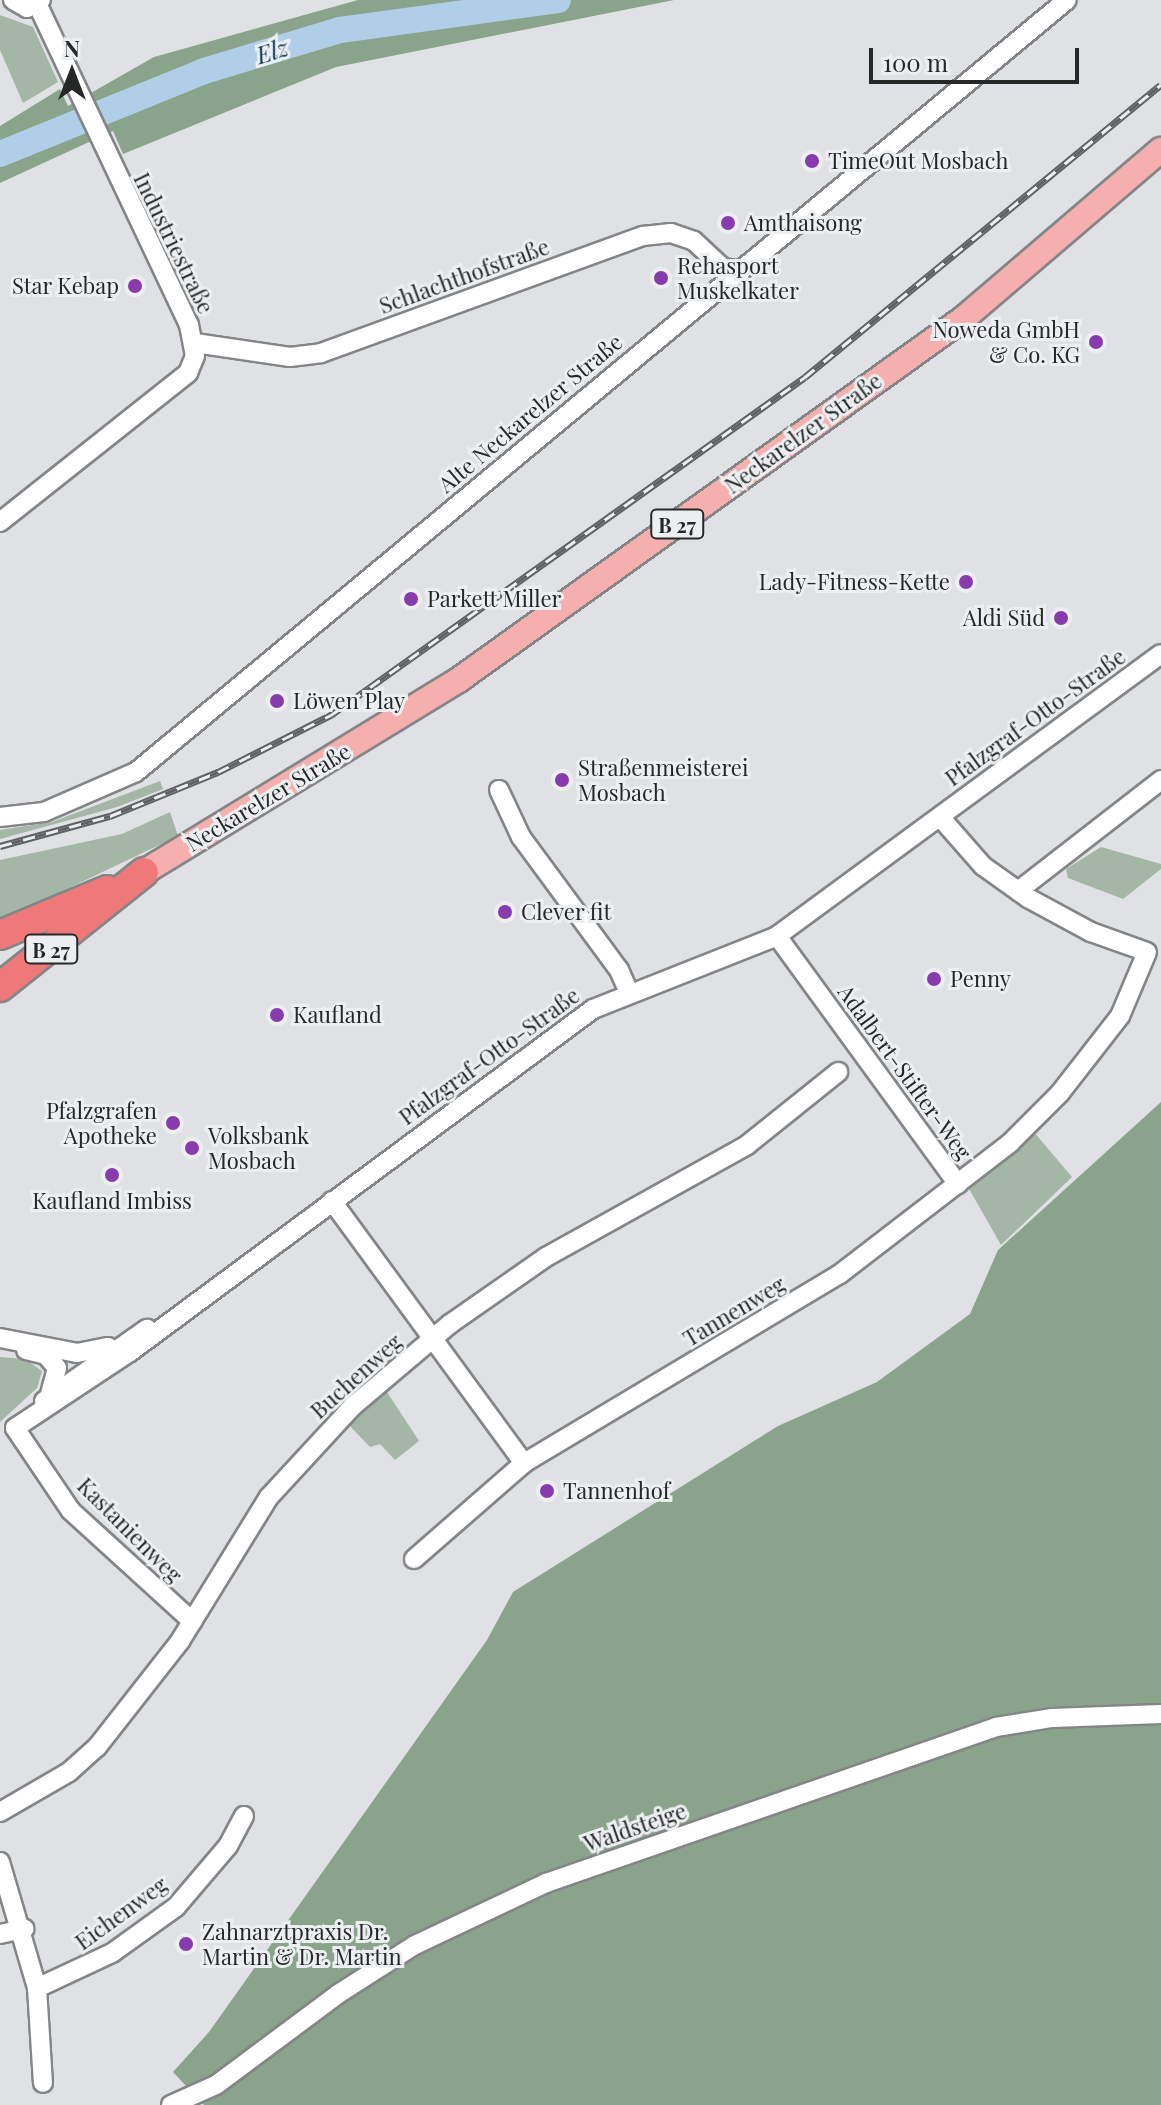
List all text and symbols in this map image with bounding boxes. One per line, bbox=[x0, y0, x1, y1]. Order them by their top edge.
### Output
north arrow bbox=[32, 32, 112, 112]
scale bar bbox=[873, 32, 1083, 82]
text: N bbox=[64, 33, 80, 63]
water label: Elz bbox=[253, 33, 291, 69]
text: 100 m bbox=[883, 46, 948, 78]
place label: TimeOut Mosbach bbox=[828, 148, 1009, 174]
marker: TimeOut Mosbach bbox=[803, 152, 821, 170]
street label: Industriestraße bbox=[128, 168, 220, 318]
place label: Amthaisong bbox=[744, 210, 862, 236]
marker: Amthaisong bbox=[719, 214, 737, 232]
street label: Schlachthofstraße bbox=[375, 233, 553, 319]
place label: Rehasport Muskelkater bbox=[677, 252, 799, 304]
marker: Rehasport Muskelkater bbox=[652, 269, 670, 287]
place label: Star Kebap bbox=[11, 273, 119, 299]
marker: Star Kebap bbox=[126, 277, 144, 295]
place label: Noweda GmbH & Co. KG bbox=[932, 316, 1080, 368]
street label: Alte Neckarelzer Straße bbox=[433, 328, 627, 498]
marker: Noweda GmbH & Co. KG bbox=[1087, 333, 1105, 351]
street label: Neckarelzer Straße bbox=[719, 367, 887, 499]
road number: B 27 bbox=[649, 508, 705, 540]
place label: Lady-Fitness-Kette bbox=[759, 569, 950, 595]
marker: Lady-Fitness-Kette bbox=[957, 573, 975, 591]
place label: Parkett Miller bbox=[427, 586, 562, 612]
marker: Parkett Miller bbox=[402, 590, 420, 608]
place label: Aldi Süd bbox=[963, 605, 1045, 631]
marker: Aldi Süd bbox=[1052, 609, 1070, 627]
street label: Pfalzgraf-Otto-Straße bbox=[940, 643, 1130, 791]
place label: Löwen Play bbox=[293, 688, 405, 714]
marker: Löwen Play bbox=[268, 692, 286, 710]
street label: Neckarelzer Straße bbox=[181, 737, 355, 857]
place label: Straßenmeisterei Mosbach bbox=[578, 754, 748, 806]
marker: Straßenmeisterei Mosbach bbox=[553, 771, 571, 789]
place label: Clever fit bbox=[521, 899, 612, 925]
marker: Clever fit bbox=[496, 903, 514, 921]
road number: B 27 bbox=[23, 933, 79, 965]
place label: Penny bbox=[950, 966, 1011, 992]
marker: Penny bbox=[925, 970, 943, 988]
street label: Adalbert-Stifter-Weg bbox=[833, 979, 977, 1165]
street label: Pfalzgraf-Otto-Straße bbox=[394, 982, 584, 1130]
place label: Kaufland bbox=[293, 1002, 382, 1028]
marker: Kaufland bbox=[268, 1006, 286, 1024]
place label: Pfalzgrafen Apotheke bbox=[46, 1097, 157, 1148]
marker: Pfalzgrafen Apotheke bbox=[164, 1114, 182, 1132]
place label: Volksbank Mosbach bbox=[208, 1122, 309, 1174]
marker: Volksbank Mosbach bbox=[183, 1139, 201, 1157]
marker: Kaufland Imbiss bbox=[103, 1166, 121, 1184]
place label: Kaufland Imbiss bbox=[32, 1188, 192, 1214]
street label: Tannenweg bbox=[678, 1270, 790, 1352]
street label: Buchenweg bbox=[305, 1328, 407, 1424]
street label: Kastanienweg bbox=[72, 1472, 188, 1588]
place label: Tannenhof bbox=[563, 1478, 670, 1504]
marker: Tannenhof bbox=[538, 1482, 556, 1500]
street label: Waldsteige bbox=[580, 1797, 690, 1857]
street label: Eichenweg bbox=[70, 1871, 172, 1955]
place label: Zahnarztpraxis Dr. Martin & Dr. Martin bbox=[202, 1918, 402, 1970]
marker: Zahnarztpraxis Dr. Martin & Dr. Martin bbox=[177, 1935, 195, 1953]

